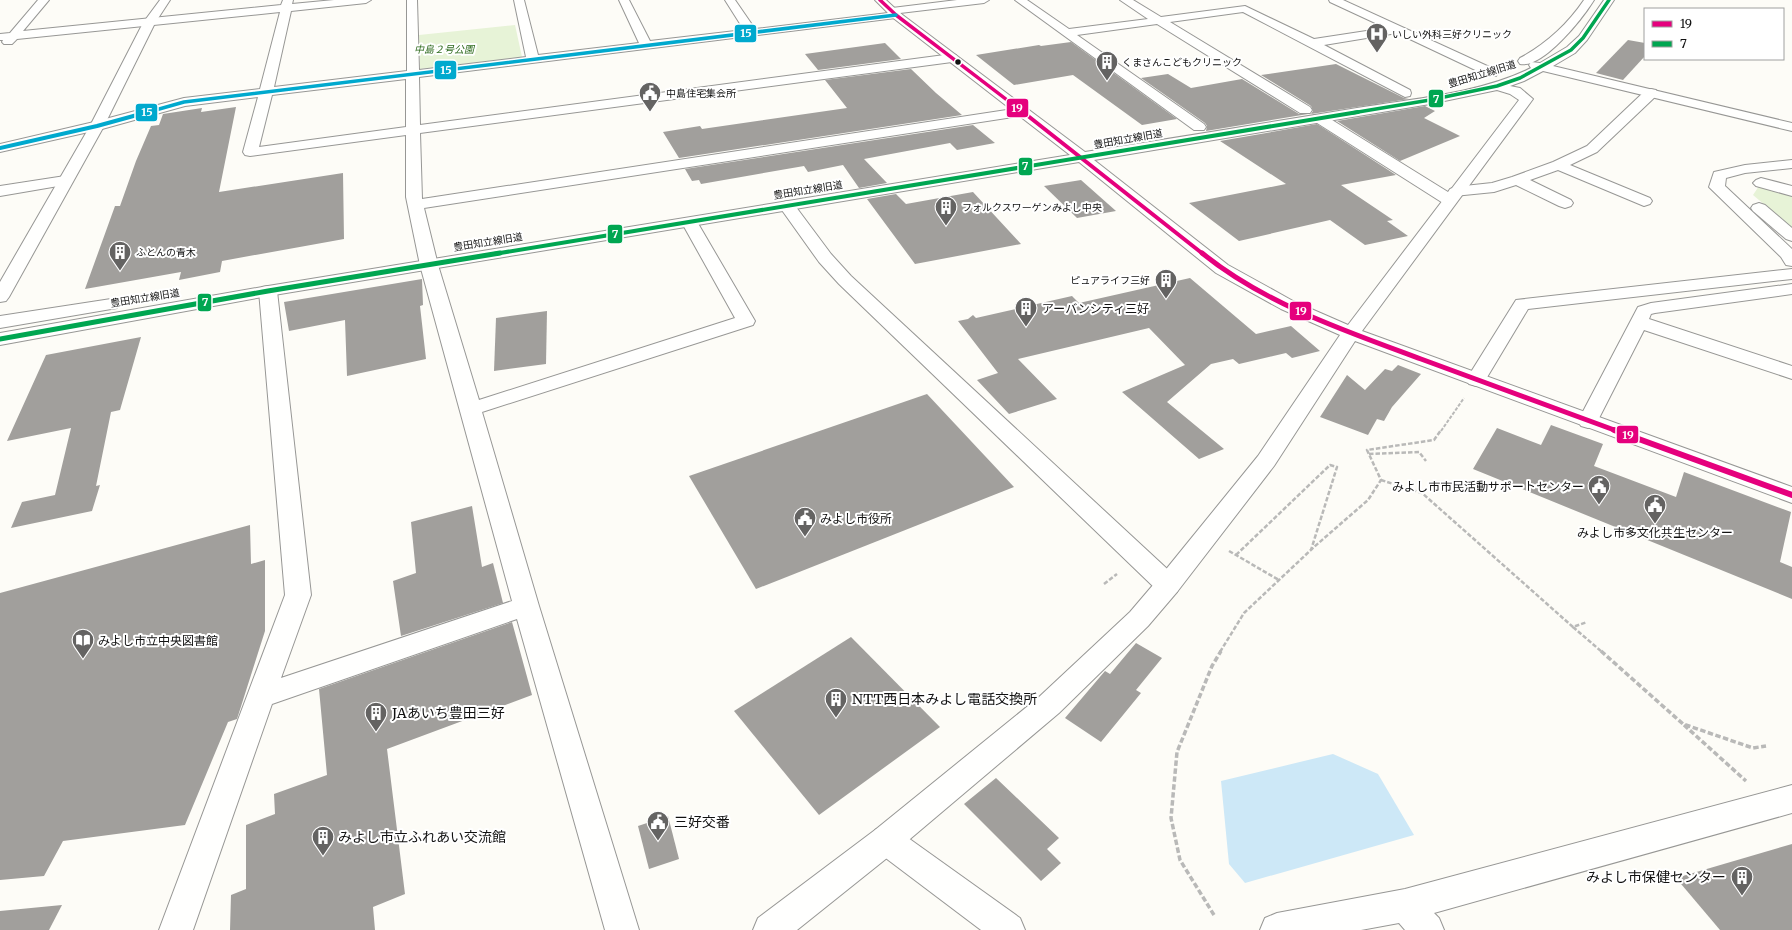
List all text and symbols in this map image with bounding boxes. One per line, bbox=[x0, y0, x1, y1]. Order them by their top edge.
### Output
legend bbox=[1644, 8, 1784, 60]
text: 19 bbox=[1680, 16, 1692, 31]
hospital icon: いしい外科三好クリニック bbox=[1364, 21, 1390, 54]
line badge: 15 bbox=[734, 24, 757, 43]
text: 15 bbox=[740, 26, 752, 40]
place label: いしい外科三好クリニック bbox=[1392, 28, 1512, 41]
text: 7 bbox=[1680, 36, 1687, 51]
park label: 中島２号公園 bbox=[414, 43, 476, 56]
building icon: くまさんこどもクリニック bbox=[1094, 49, 1120, 82]
place label: くまさんこどもクリニック bbox=[1122, 56, 1242, 69]
unlabelled marker bbox=[953, 57, 963, 67]
street label: 豊田知立線旧道 bbox=[1447, 58, 1517, 90]
line badge: 15 bbox=[434, 60, 457, 80]
text: 15 bbox=[440, 63, 452, 77]
public building icon: 中島住宅集会所 bbox=[637, 80, 663, 113]
place label: 中島住宅集会所 bbox=[666, 87, 736, 100]
line badge: 7 bbox=[1428, 89, 1444, 108]
text: 7 bbox=[1433, 92, 1440, 106]
line badge: 19 bbox=[1006, 98, 1029, 118]
text: 19 bbox=[1011, 101, 1023, 115]
line badge: 15 bbox=[135, 103, 158, 122]
text: 15 bbox=[141, 105, 153, 119]
street label: 豊田知立線旧道 bbox=[1092, 127, 1164, 151]
line badge: 7 bbox=[1018, 157, 1033, 176]
text: 7 bbox=[1022, 159, 1029, 173]
street label: 豊田知立線旧道 bbox=[772, 178, 844, 202]
building icon: フォルクスワーゲンみよし中央 bbox=[933, 194, 959, 227]
place label: フォルクスワーゲンみよし中央 bbox=[962, 201, 1103, 214]
line badge: 7 bbox=[607, 224, 623, 244]
text: 7 bbox=[612, 227, 619, 241]
street label: 豊田知立線旧道 bbox=[452, 230, 524, 254]
building icon: ふとんの青木 bbox=[107, 239, 133, 272]
place label: ふとんの青木 bbox=[136, 246, 196, 259]
building icon: ピュアライフ三好 bbox=[1153, 267, 1179, 300]
place label: ピュアライフ三好 bbox=[1070, 274, 1150, 287]
street label: 豊田知立線旧道 bbox=[109, 286, 181, 310]
line badge: 7 bbox=[197, 293, 212, 312]
text: 7 bbox=[202, 295, 209, 309]
building icon: アーバンシティ三好 bbox=[1013, 295, 1039, 328]
place label: アーバンシティ三好 bbox=[1042, 301, 1149, 316]
line badge: 19 bbox=[1289, 301, 1312, 321]
text: 19 bbox=[1295, 304, 1307, 318]
line badge: 19 bbox=[1616, 425, 1639, 444]
text: 19 bbox=[1622, 428, 1634, 442]
public building icon: みよし市市民活動サポートセンター bbox=[1586, 473, 1612, 506]
place label: みよし市市民活動サポートセンター bbox=[1392, 479, 1584, 494]
public building icon: みよし市多文化共生センター bbox=[1642, 492, 1668, 525]
public building icon: みよし市役所 bbox=[792, 505, 818, 538]
place label: みよし市役所 bbox=[820, 511, 892, 526]
place label: みよし市多文化共生センター bbox=[1577, 525, 1733, 540]
library icon: みよし市立中央図書館 bbox=[70, 627, 96, 660]
place label: みよし市立中央図書館 bbox=[98, 633, 218, 648]
building icon: NTT西日本みよし電話交換所 bbox=[823, 686, 849, 719]
place label: NTT西日本みよし電話交換所 bbox=[852, 690, 1037, 708]
building icon: JAあいち豊田三好 bbox=[363, 700, 389, 733]
place label: JAあいち豊田三好 bbox=[391, 704, 505, 722]
public building icon: 三好交番 bbox=[645, 809, 671, 842]
place label: 三好交番 bbox=[674, 813, 730, 831]
building icon: みよし市立ふれあい交流館 bbox=[310, 824, 336, 857]
place label: みよし市立ふれあい交流館 bbox=[338, 828, 506, 846]
building icon: みよし市保健センター bbox=[1729, 864, 1755, 897]
place label: みよし市保健センター bbox=[1586, 868, 1726, 886]

